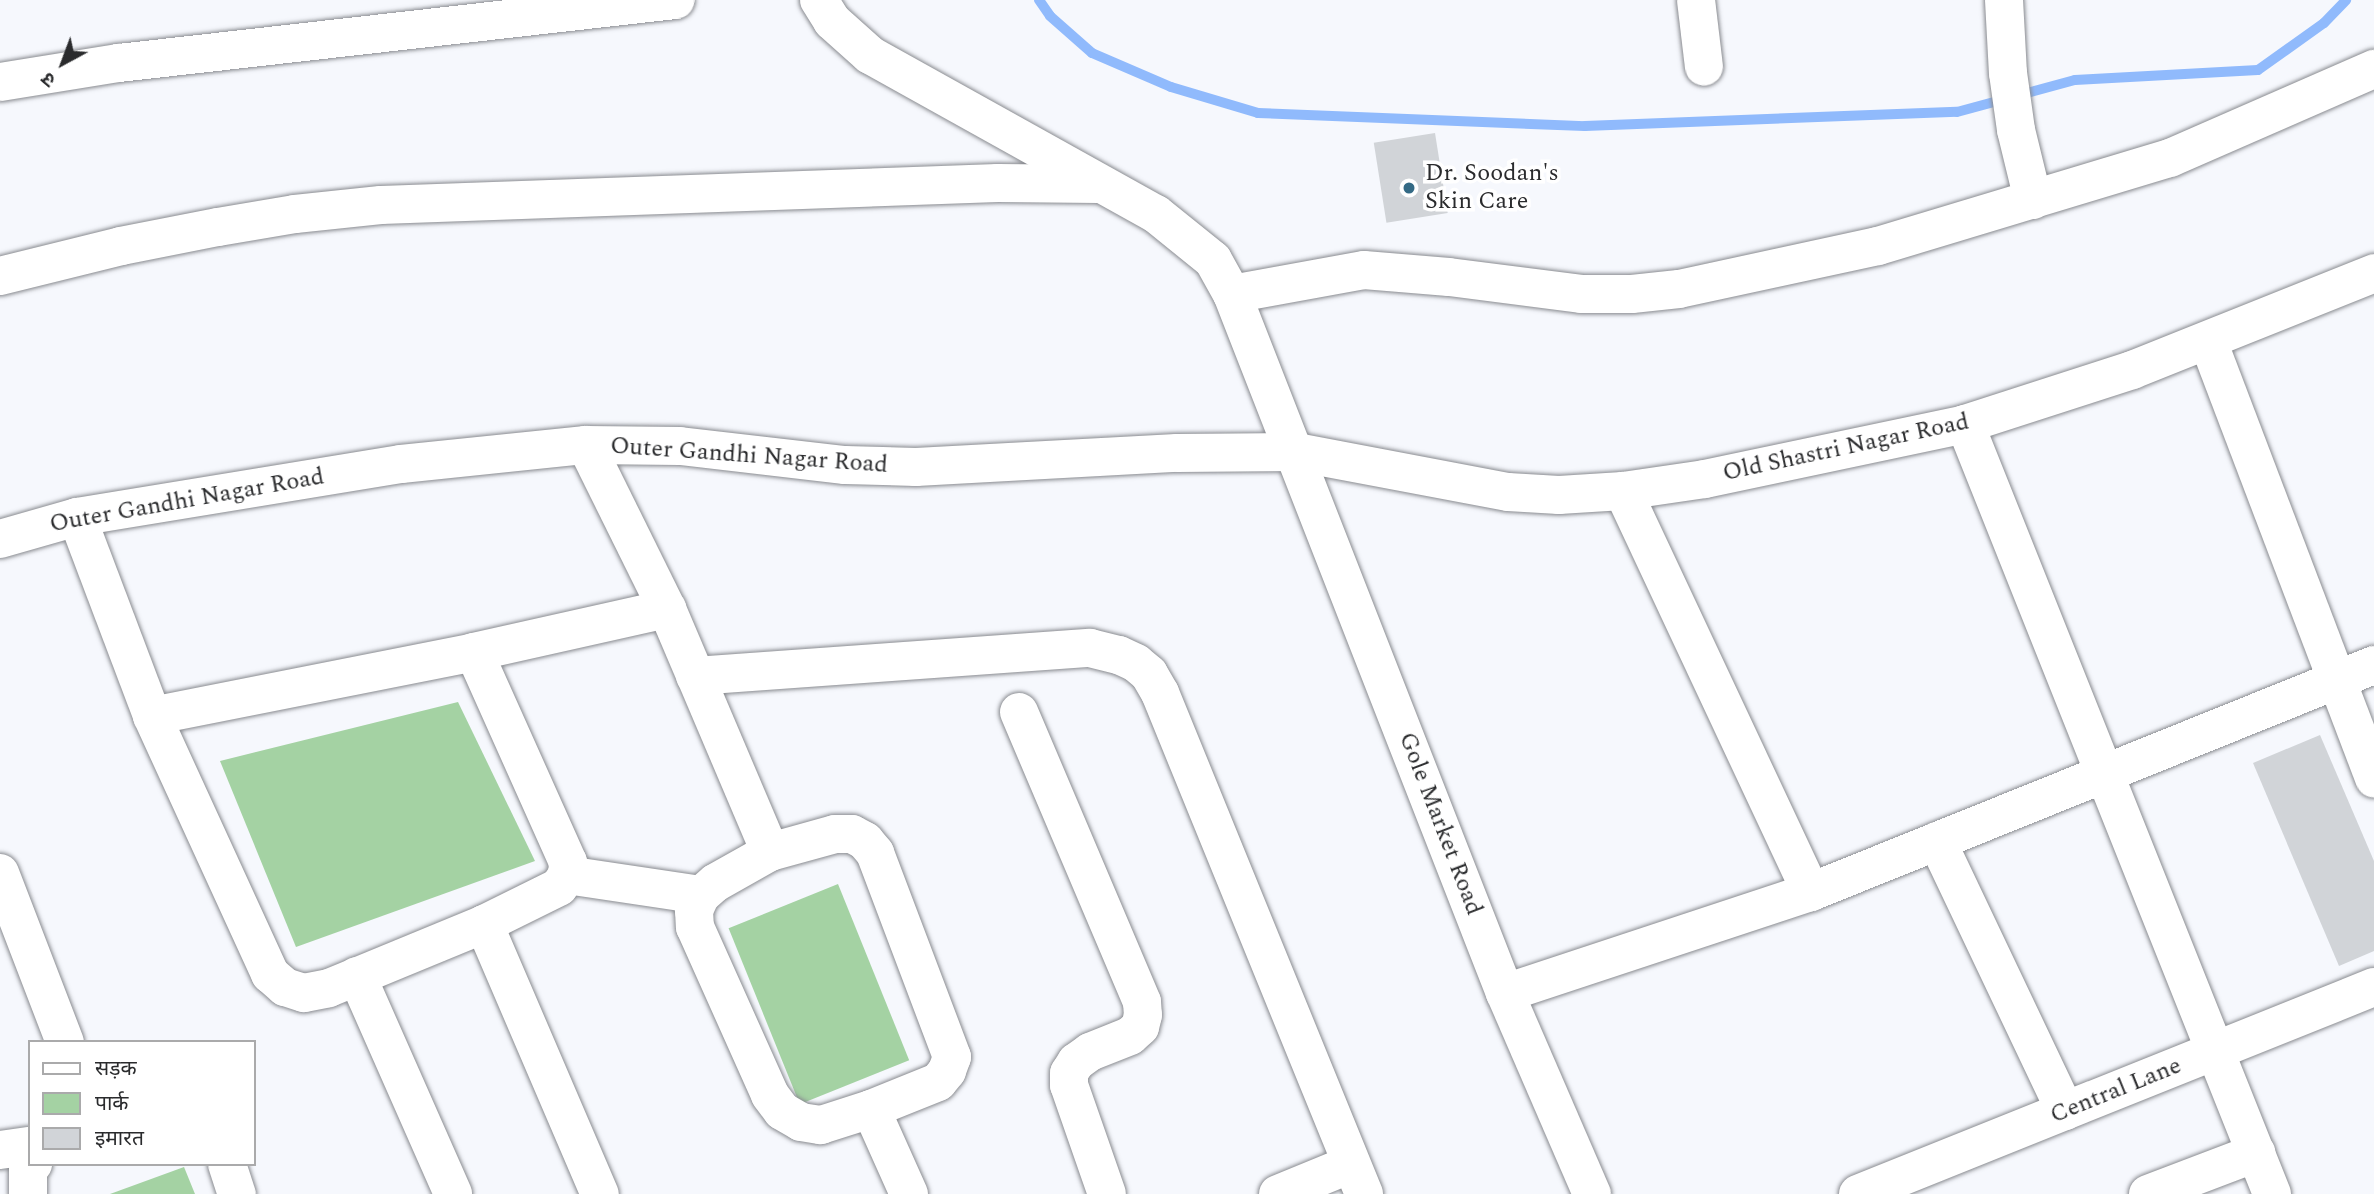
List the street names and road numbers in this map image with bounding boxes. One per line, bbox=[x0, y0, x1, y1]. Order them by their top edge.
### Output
street label: Old Shastri Nagar Road bbox=[1720, 408, 1972, 488]
street label: Outer Gandhi Nagar Road bbox=[609, 432, 889, 480]
street label: Outer Gandhi Nagar Road bbox=[48, 463, 326, 539]
street label: Gole Market Road bbox=[1392, 729, 1488, 919]
street label: Central Lane bbox=[2046, 1052, 2186, 1130]

